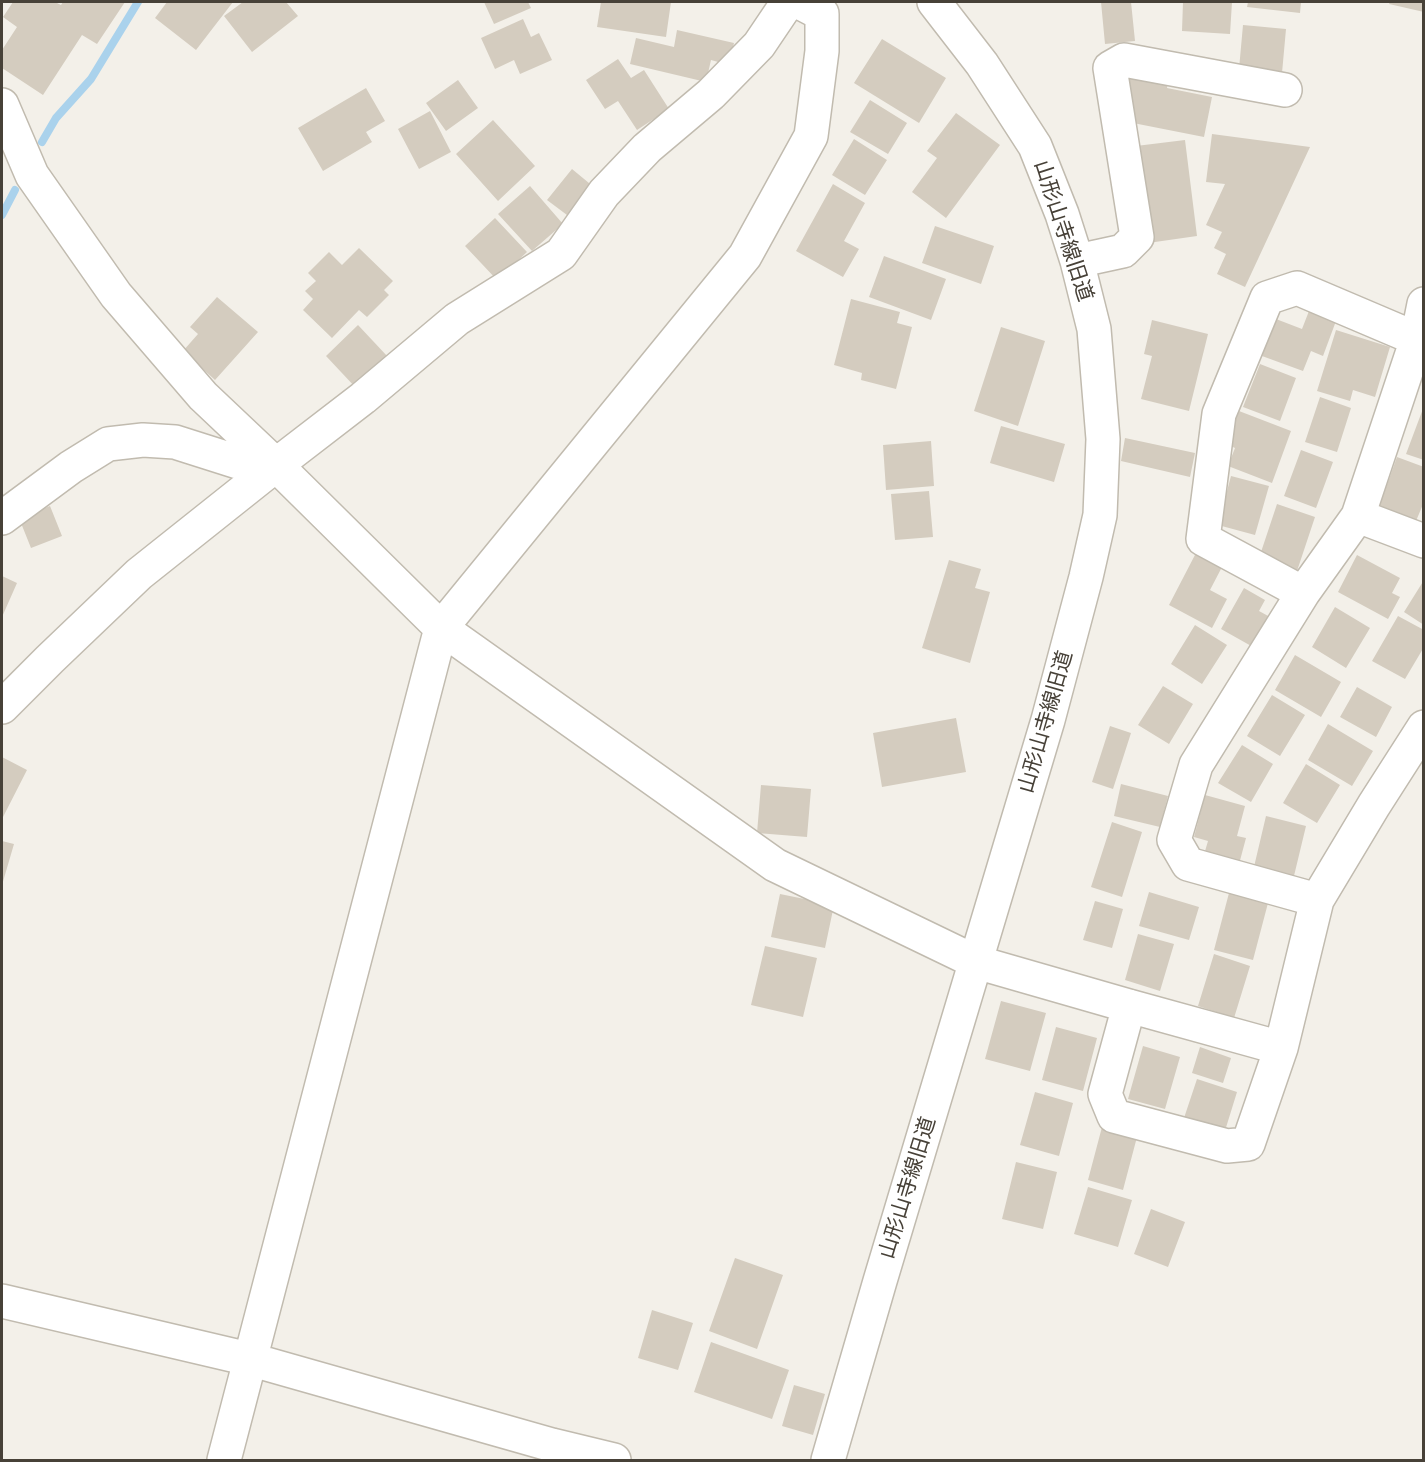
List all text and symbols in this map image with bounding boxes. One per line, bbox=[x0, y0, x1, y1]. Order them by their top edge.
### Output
street label: 山形山寺線旧道 bbox=[1028, 157, 1098, 305]
street label: 山形山寺線旧道 bbox=[1014, 648, 1078, 796]
street label: 山形山寺線旧道 bbox=[874, 1114, 942, 1262]

